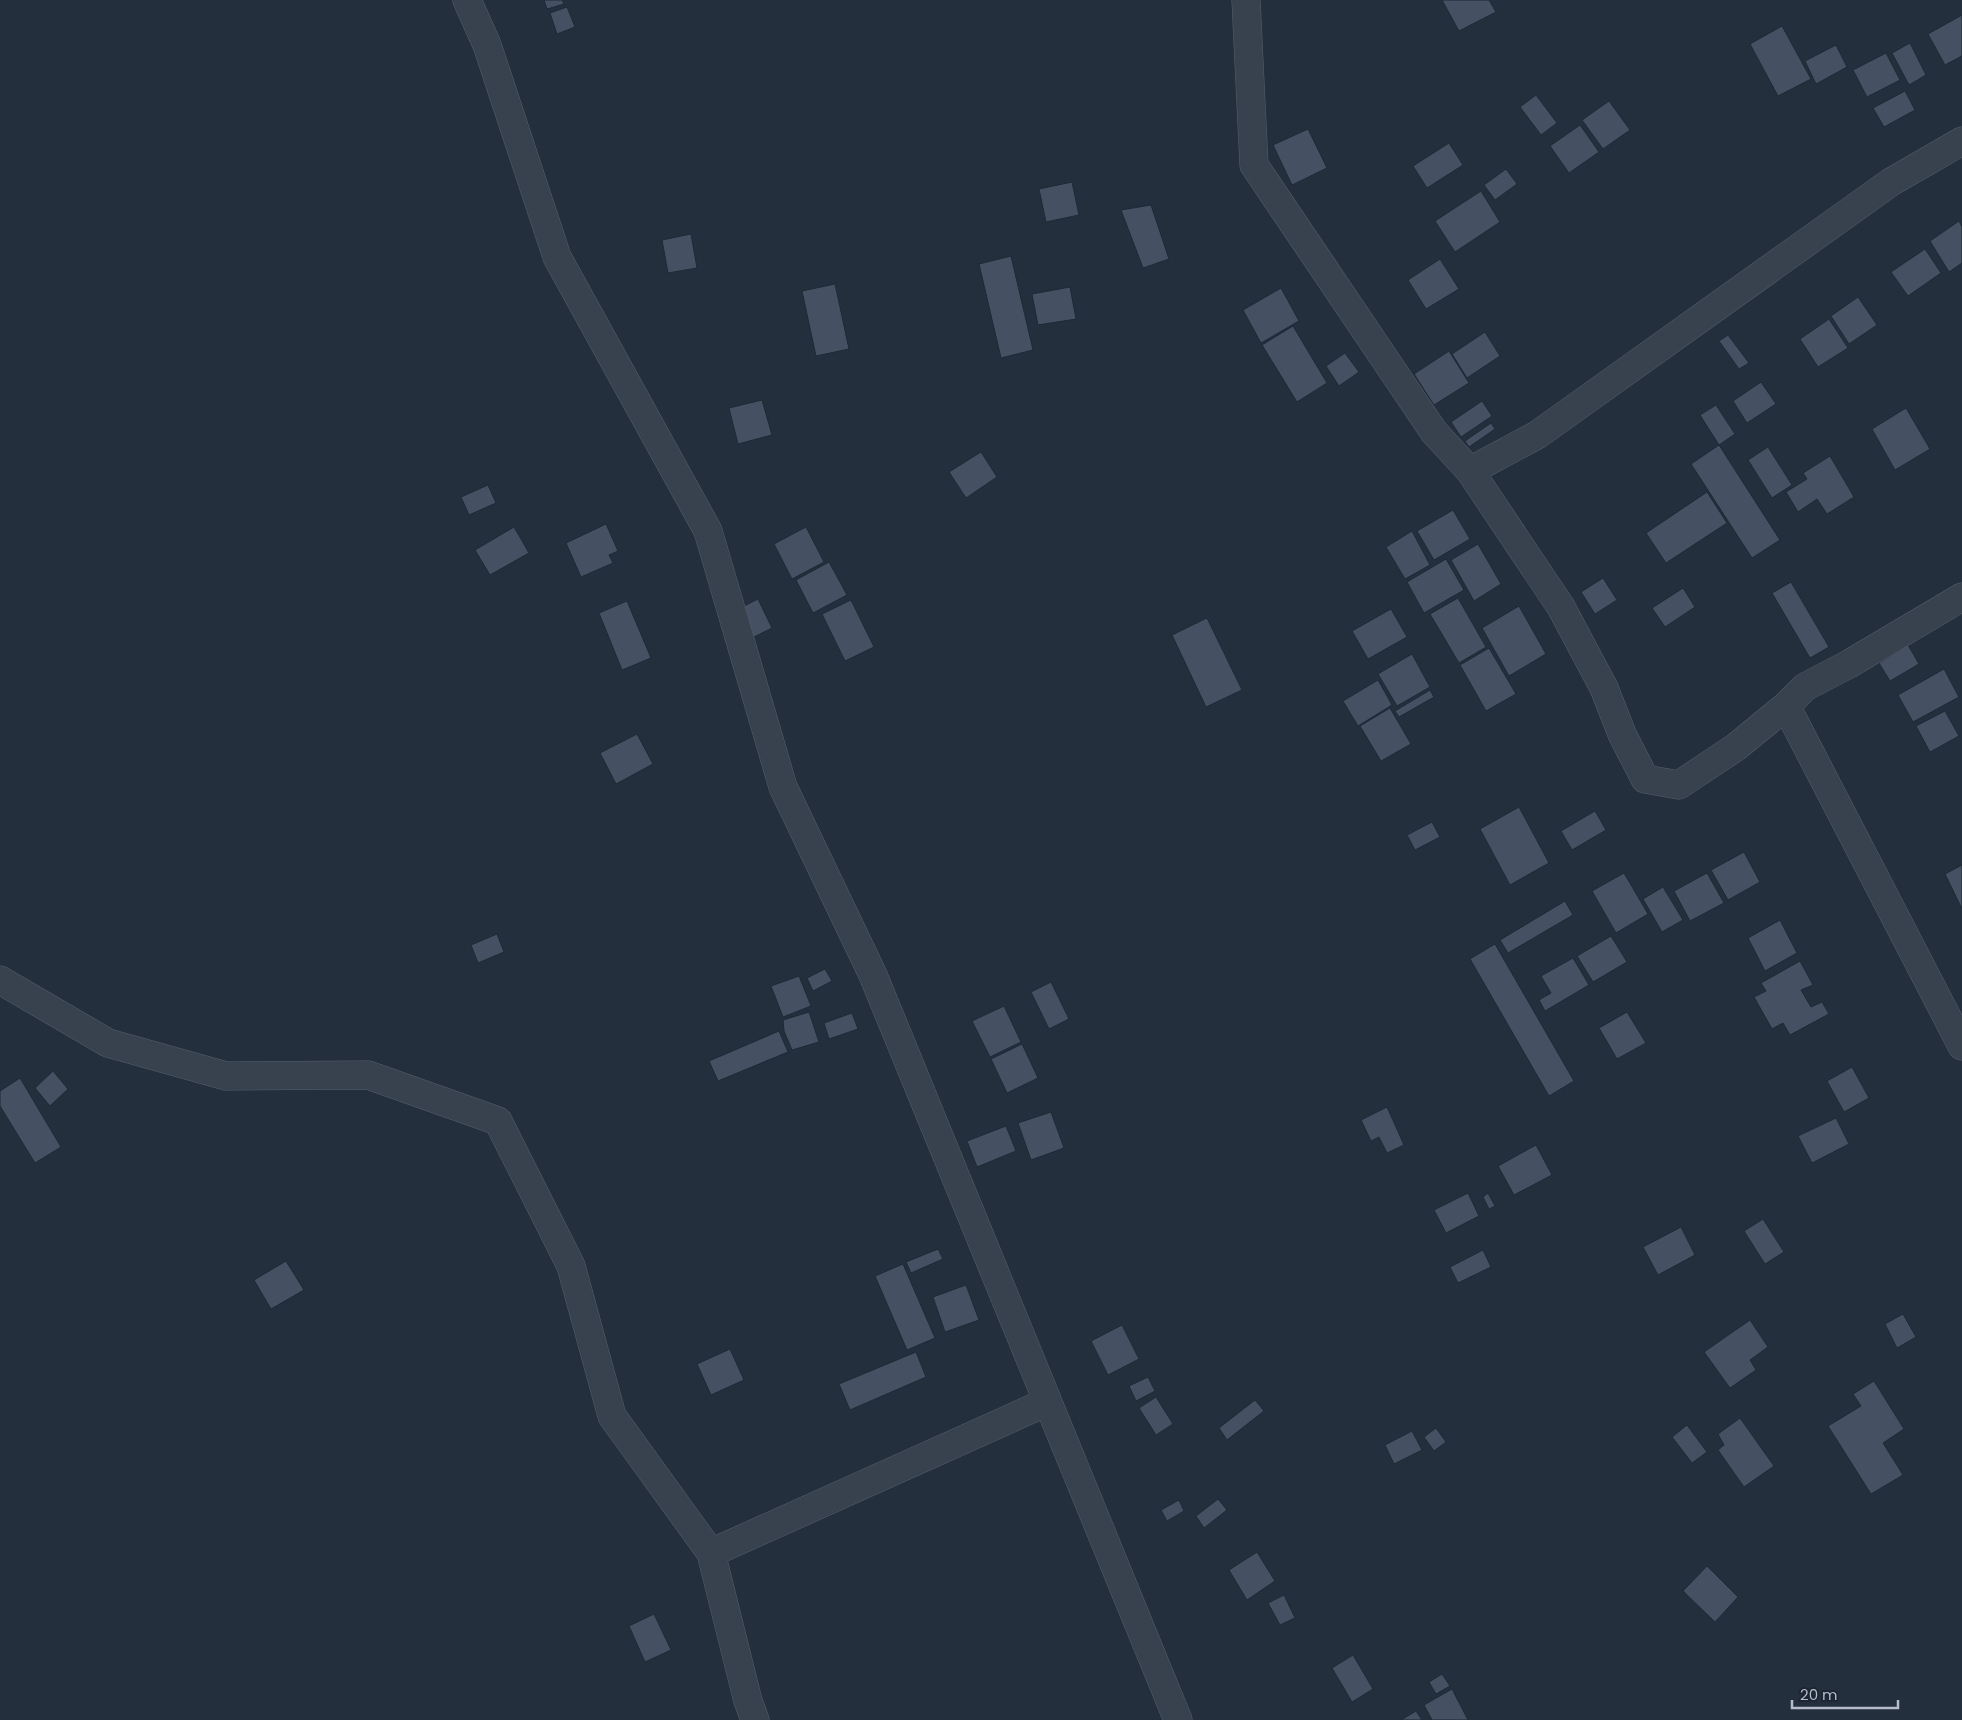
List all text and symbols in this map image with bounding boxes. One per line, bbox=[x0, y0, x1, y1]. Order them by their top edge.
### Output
scale bar bbox=[1792, 1678, 1898, 1710]
text: 20 m bbox=[1800, 1684, 1838, 1705]

